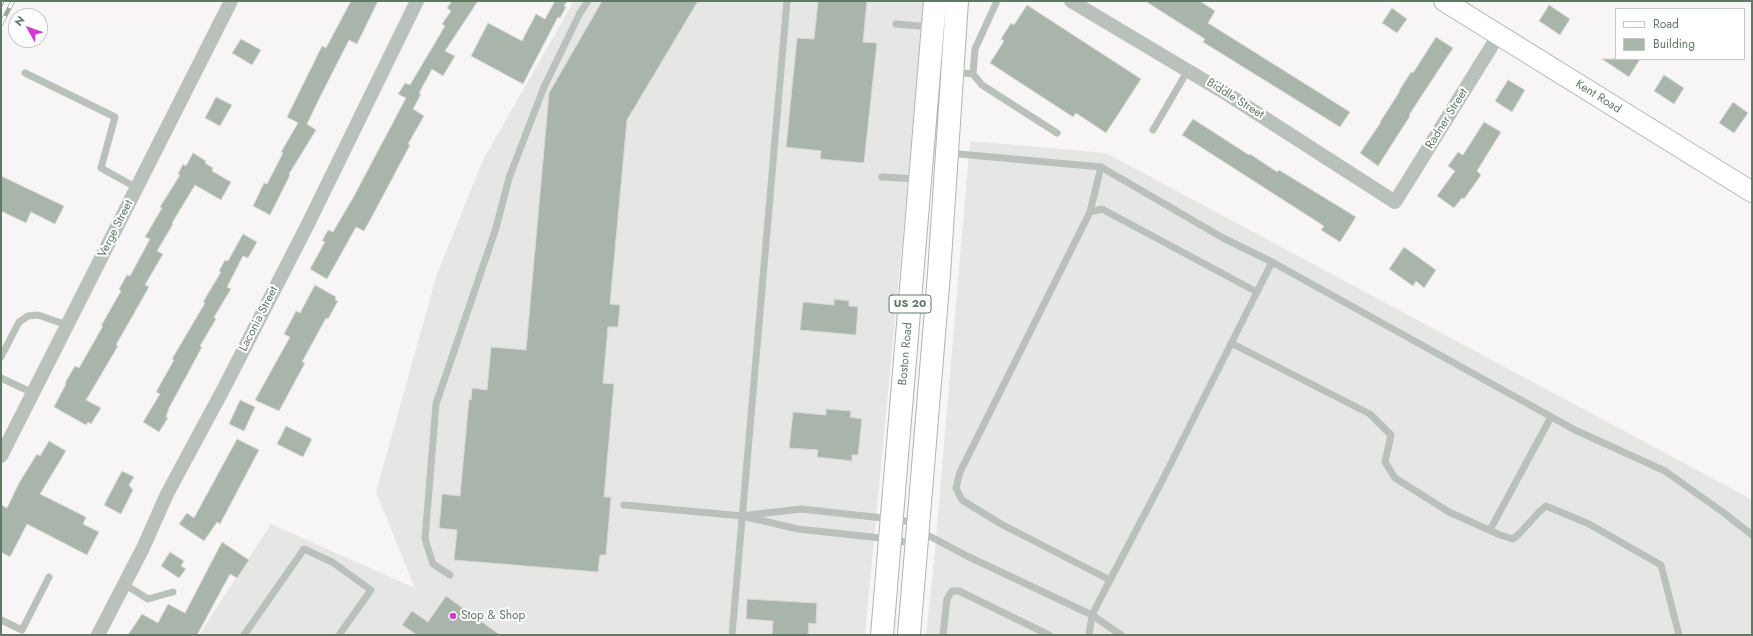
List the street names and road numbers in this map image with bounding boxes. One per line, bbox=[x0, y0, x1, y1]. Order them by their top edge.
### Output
street label: Biddle Street bbox=[1204, 76, 1266, 122]
street label: Kent Road bbox=[1572, 77, 1624, 117]
street label: Radner Street bbox=[1423, 86, 1471, 152]
street label: Verge Street bbox=[95, 198, 137, 260]
street label: Laconia Street bbox=[236, 284, 282, 354]
road number: US 20 bbox=[889, 295, 931, 313]
street label: Boston Road bbox=[896, 322, 916, 386]

